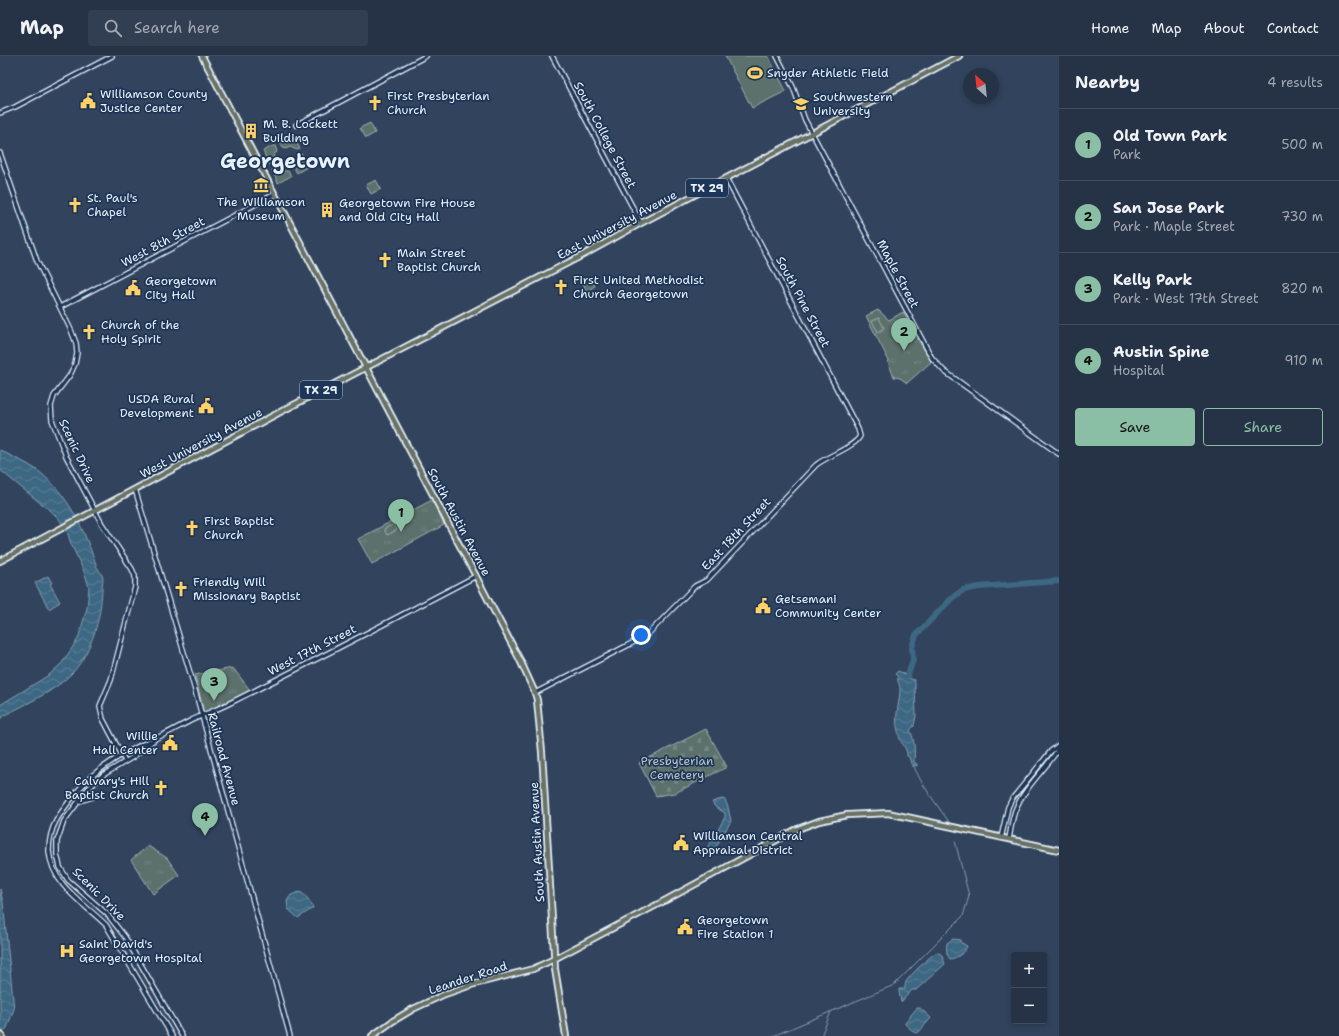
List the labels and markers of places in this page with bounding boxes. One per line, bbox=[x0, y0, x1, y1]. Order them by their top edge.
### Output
sports icon: Snyder Athletic Field bbox=[746, 64, 764, 82]
place label: Snyder Athletic Field bbox=[767, 65, 889, 81]
place label: Williamson County Justice Center bbox=[100, 86, 208, 116]
place label: First Presbyterian Church bbox=[387, 88, 490, 118]
place label: Southwestern University bbox=[813, 89, 893, 119]
public building icon: Williamson County Justice Center bbox=[79, 92, 97, 110]
church icon: First Presbyterian Church bbox=[366, 94, 384, 112]
school or university icon: Southwestern University bbox=[792, 95, 810, 113]
place label: M. B. Lockett Building bbox=[263, 116, 338, 146]
building icon: M. B. Lockett Building bbox=[242, 122, 260, 140]
museum icon: The Williamson Museum bbox=[252, 176, 270, 194]
place label: St. Paul's Chapel bbox=[87, 190, 138, 220]
place label: The Williamson Museum bbox=[217, 194, 305, 224]
place label: Georgetown Fire House and Old City Hall bbox=[339, 195, 476, 225]
church icon: St. Paul's Chapel bbox=[66, 196, 84, 214]
building icon: Georgetown Fire House and Old City Hall bbox=[318, 201, 336, 219]
place label: Main Street Baptist Church bbox=[397, 245, 481, 275]
church icon: Main Street Baptist Church bbox=[376, 251, 394, 269]
place label: First United Methodist Church Georgetown bbox=[573, 272, 704, 302]
place label: Georgetown City Hall bbox=[145, 273, 217, 303]
church icon: First United Methodist Church Georgetown bbox=[552, 278, 570, 296]
public building icon: Georgetown City Hall bbox=[124, 279, 142, 297]
place label: Church of the Holy Spirit bbox=[101, 317, 180, 347]
pin: 2 bbox=[891, 318, 917, 351]
church icon: Church of the Holy Spirit bbox=[80, 323, 98, 341]
place label: USDA Rural Development bbox=[120, 391, 194, 421]
public building icon: USDA Rural Development bbox=[197, 397, 215, 415]
pin: 1 bbox=[388, 499, 414, 532]
place label: First Baptist Church bbox=[204, 513, 274, 543]
church icon: First Baptist Church bbox=[183, 519, 201, 537]
place label: Friendly Will Missionary Baptist bbox=[193, 574, 301, 604]
church icon: Friendly Will Missionary Baptist bbox=[172, 580, 190, 598]
place label: Getsemani Community Center bbox=[775, 591, 882, 621]
public building icon: Getsemani Community Center bbox=[754, 597, 772, 615]
pin: 3 bbox=[201, 668, 227, 701]
place label: Willie Hall Center bbox=[92, 728, 158, 758]
public building icon: Willie Hall Center bbox=[161, 734, 179, 752]
place label: Calvary's Hill Baptist Church bbox=[65, 773, 149, 803]
church icon: Calvary's Hill Baptist Church bbox=[152, 779, 170, 797]
pin: 4 bbox=[192, 803, 218, 836]
place label: Williamson Central Appraisal District bbox=[693, 828, 803, 858]
public building icon: Williamson Central Appraisal District bbox=[672, 834, 690, 852]
place label: Georgetown Fire Station 1 bbox=[697, 912, 773, 942]
public building icon: Georgetown Fire Station 1 bbox=[676, 918, 694, 936]
place label: Saint David's Georgetown Hospital bbox=[79, 936, 203, 966]
hospital icon: Saint David's Georgetown Hospital bbox=[58, 942, 76, 960]

